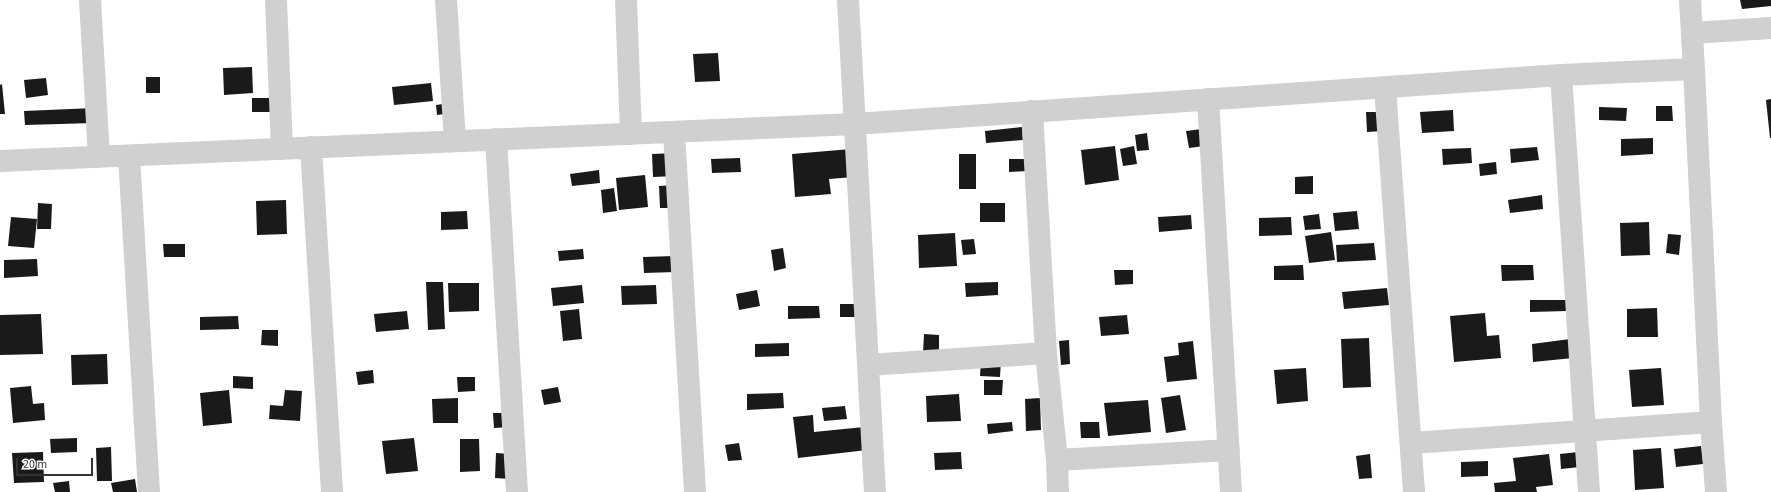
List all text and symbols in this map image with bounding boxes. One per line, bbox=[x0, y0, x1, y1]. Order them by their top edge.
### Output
scale bar bbox=[18, 450, 95, 476]
text: 20 m bbox=[23, 456, 47, 473]

